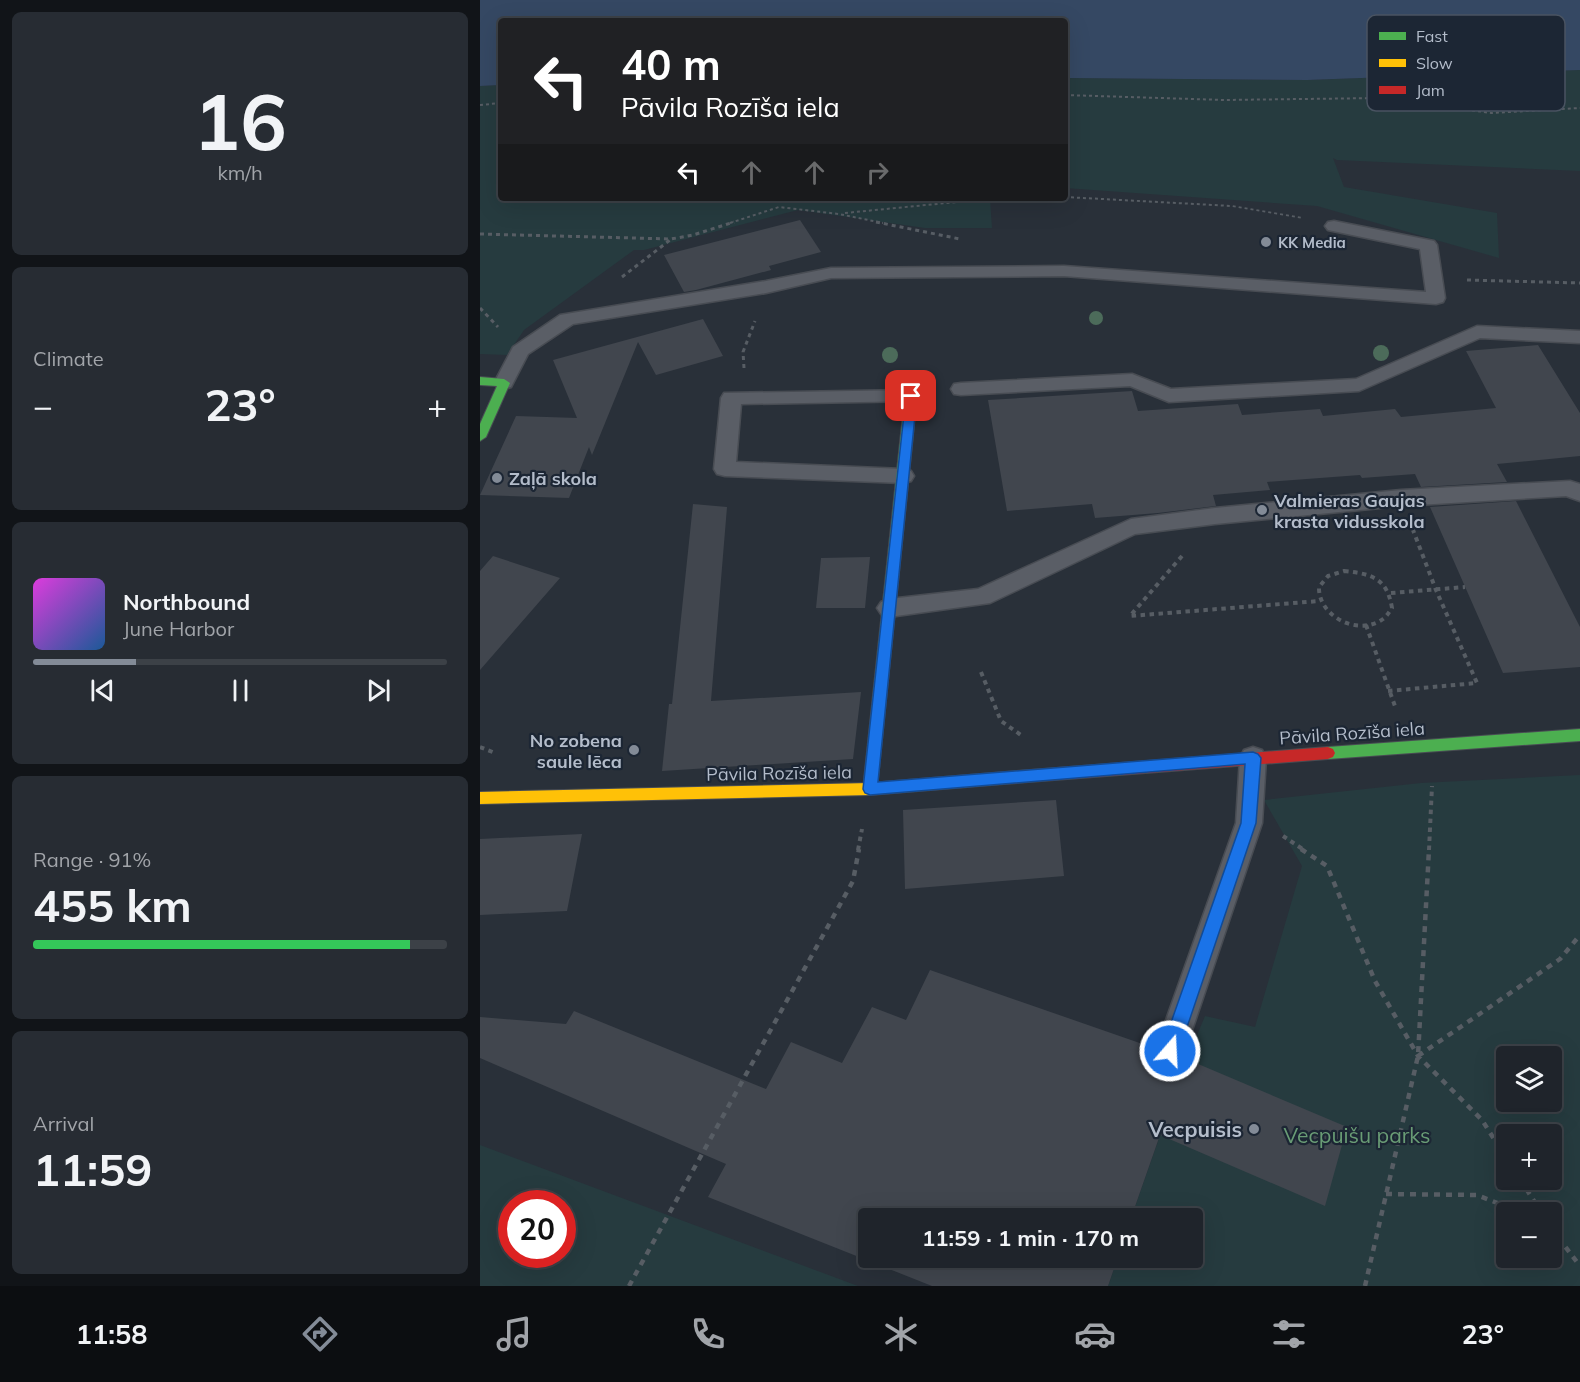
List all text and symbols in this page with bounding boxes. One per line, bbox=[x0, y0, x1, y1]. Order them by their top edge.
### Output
legend bbox=[1367, 15, 1565, 111]
text: Fast bbox=[1416, 26, 1448, 46]
text: 40 m bbox=[621, 38, 721, 91]
icon: left bbox=[522, 42, 600, 120]
text: Slow bbox=[1416, 53, 1453, 73]
text: 16 bbox=[193, 72, 287, 170]
text: Jam bbox=[1416, 80, 1445, 100]
text: Pāvila Rozīša iela bbox=[621, 90, 840, 124]
icon: left bbox=[672, 156, 705, 189]
icon: ahead bbox=[735, 156, 768, 189]
icon: ahead bbox=[798, 156, 831, 189]
icon: right bbox=[861, 156, 894, 189]
text: km/h bbox=[217, 160, 263, 185]
place label: KK Media bbox=[1278, 233, 1346, 252]
marker: KK Media bbox=[1259, 235, 1273, 249]
text: Climate bbox=[33, 346, 104, 371]
pin bbox=[885, 370, 936, 421]
text: 23° bbox=[204, 376, 276, 432]
icon: arrive bbox=[894, 379, 927, 412]
text: − bbox=[33, 385, 53, 426]
text: + bbox=[427, 385, 447, 426]
place label: Zaļā skola bbox=[509, 467, 597, 490]
marker: Zaļā skola bbox=[490, 471, 504, 485]
place label: Valmieras Gaujas krasta vidusskola bbox=[1273, 489, 1425, 533]
marker: Valmieras Gaujas krasta vidusskola bbox=[1255, 503, 1269, 517]
text: Northbound bbox=[123, 588, 250, 616]
text: June Harbor bbox=[123, 616, 234, 641]
icon: previous bbox=[86, 674, 119, 707]
icon: pause bbox=[224, 674, 257, 707]
icon: next bbox=[362, 674, 395, 707]
street label: Pāvila Rozīša iela bbox=[1278, 716, 1426, 750]
place label: No zobena saule lēca bbox=[530, 729, 622, 773]
marker: No zobena saule lēca bbox=[627, 743, 641, 757]
street label: Pāvila Rozīša iela bbox=[706, 760, 852, 786]
text: Range · 91% bbox=[33, 847, 151, 872]
text: 455 km bbox=[33, 877, 192, 933]
position arrow bbox=[1138, 1019, 1202, 1083]
map controls bbox=[1496, 1046, 1562, 1268]
button: layers bbox=[1496, 1046, 1562, 1112]
text: Arrival bbox=[33, 1111, 94, 1136]
place label: Vecpuisis bbox=[1148, 1116, 1242, 1142]
marker: Vecpuisis bbox=[1247, 1122, 1261, 1136]
park label: Vecpuišu parks bbox=[1284, 1122, 1430, 1148]
button: + bbox=[1496, 1124, 1562, 1190]
text: 11:59 bbox=[33, 1141, 152, 1197]
speed limit sign: 20 bbox=[498, 1190, 576, 1268]
button: − bbox=[1496, 1202, 1562, 1268]
text: 11:59 · 1 min · 170 m bbox=[922, 1224, 1139, 1252]
icon: directions bbox=[299, 1313, 341, 1355]
icon: music bbox=[493, 1313, 535, 1355]
icon: phone bbox=[687, 1313, 729, 1355]
icon: climate bbox=[880, 1313, 922, 1355]
icon: car bbox=[1074, 1313, 1116, 1355]
icon: filters bbox=[1268, 1313, 1310, 1355]
text: 11:58 bbox=[76, 1317, 147, 1351]
text: 23° bbox=[1461, 1317, 1504, 1351]

